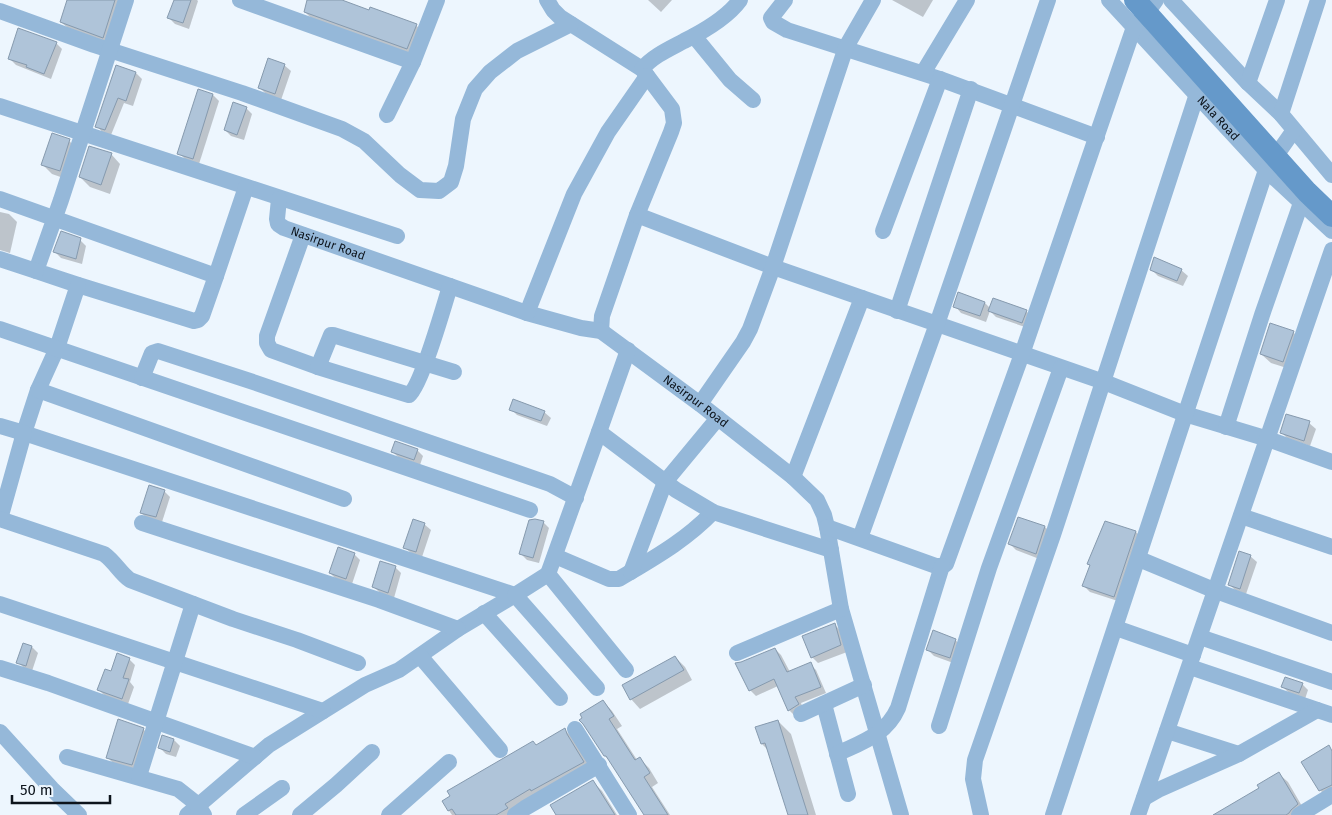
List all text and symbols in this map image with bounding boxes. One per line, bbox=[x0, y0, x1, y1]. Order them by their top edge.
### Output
street label: Nala Road bbox=[1194, 93, 1242, 143]
street label: Nasirpur Road bbox=[289, 224, 367, 263]
street label: Nasirpur Road bbox=[660, 372, 731, 430]
scale bar bbox=[12, 772, 110, 804]
text: 50 m bbox=[20, 781, 53, 799]

